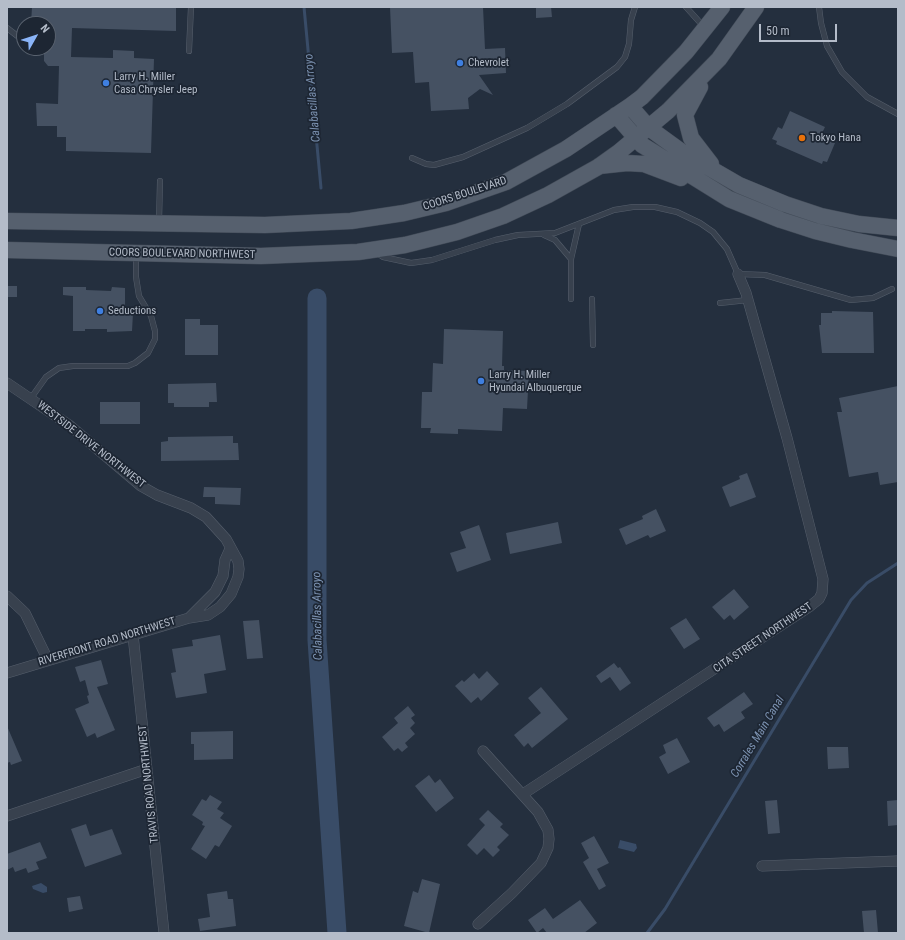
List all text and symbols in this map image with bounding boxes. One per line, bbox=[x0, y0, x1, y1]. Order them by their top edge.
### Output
north arrow bbox=[16, 16, 56, 56]
scale bar bbox=[761, 16, 839, 42]
text: N bbox=[38, 22, 52, 35]
text: 50 m bbox=[766, 24, 790, 38]
water label: Calabacillas Arroyo bbox=[302, 53, 324, 143]
place label: Chevrolet bbox=[468, 56, 509, 70]
marker: Chevrolet bbox=[455, 58, 465, 68]
place label: Larry H. Miller Casa Chrysler Jeep bbox=[114, 70, 198, 96]
marker: Larry H. Miller Casa Chrysler Jeep bbox=[101, 78, 111, 88]
place label: Tokyo Hana bbox=[810, 131, 861, 145]
marker: Tokyo Hana bbox=[797, 133, 807, 143]
street label: COORS BOULEVARD bbox=[421, 174, 509, 214]
street label: COORS BOULEVARD NORTHWEST bbox=[109, 246, 255, 262]
place label: Seductions bbox=[108, 304, 156, 318]
marker: Seductions bbox=[95, 306, 105, 316]
place label: Larry H. Miller Hyundai Albuquerque bbox=[489, 368, 582, 394]
marker: Larry H. Miller Hyundai Albuquerque bbox=[476, 376, 486, 386]
street label: WESTSIDE DRIVE NORTHWEST bbox=[34, 399, 148, 491]
water label: Calabacillas Arroyo bbox=[310, 571, 326, 661]
street label: CITA STREET NORTHWEST bbox=[711, 600, 815, 676]
street label: RIVERFRONT ROAD NORTHWEST bbox=[37, 615, 177, 669]
water label: Corrales Main Canal bbox=[728, 694, 788, 780]
street label: TRAVIS ROAD NORTHWEST bbox=[136, 724, 162, 844]

